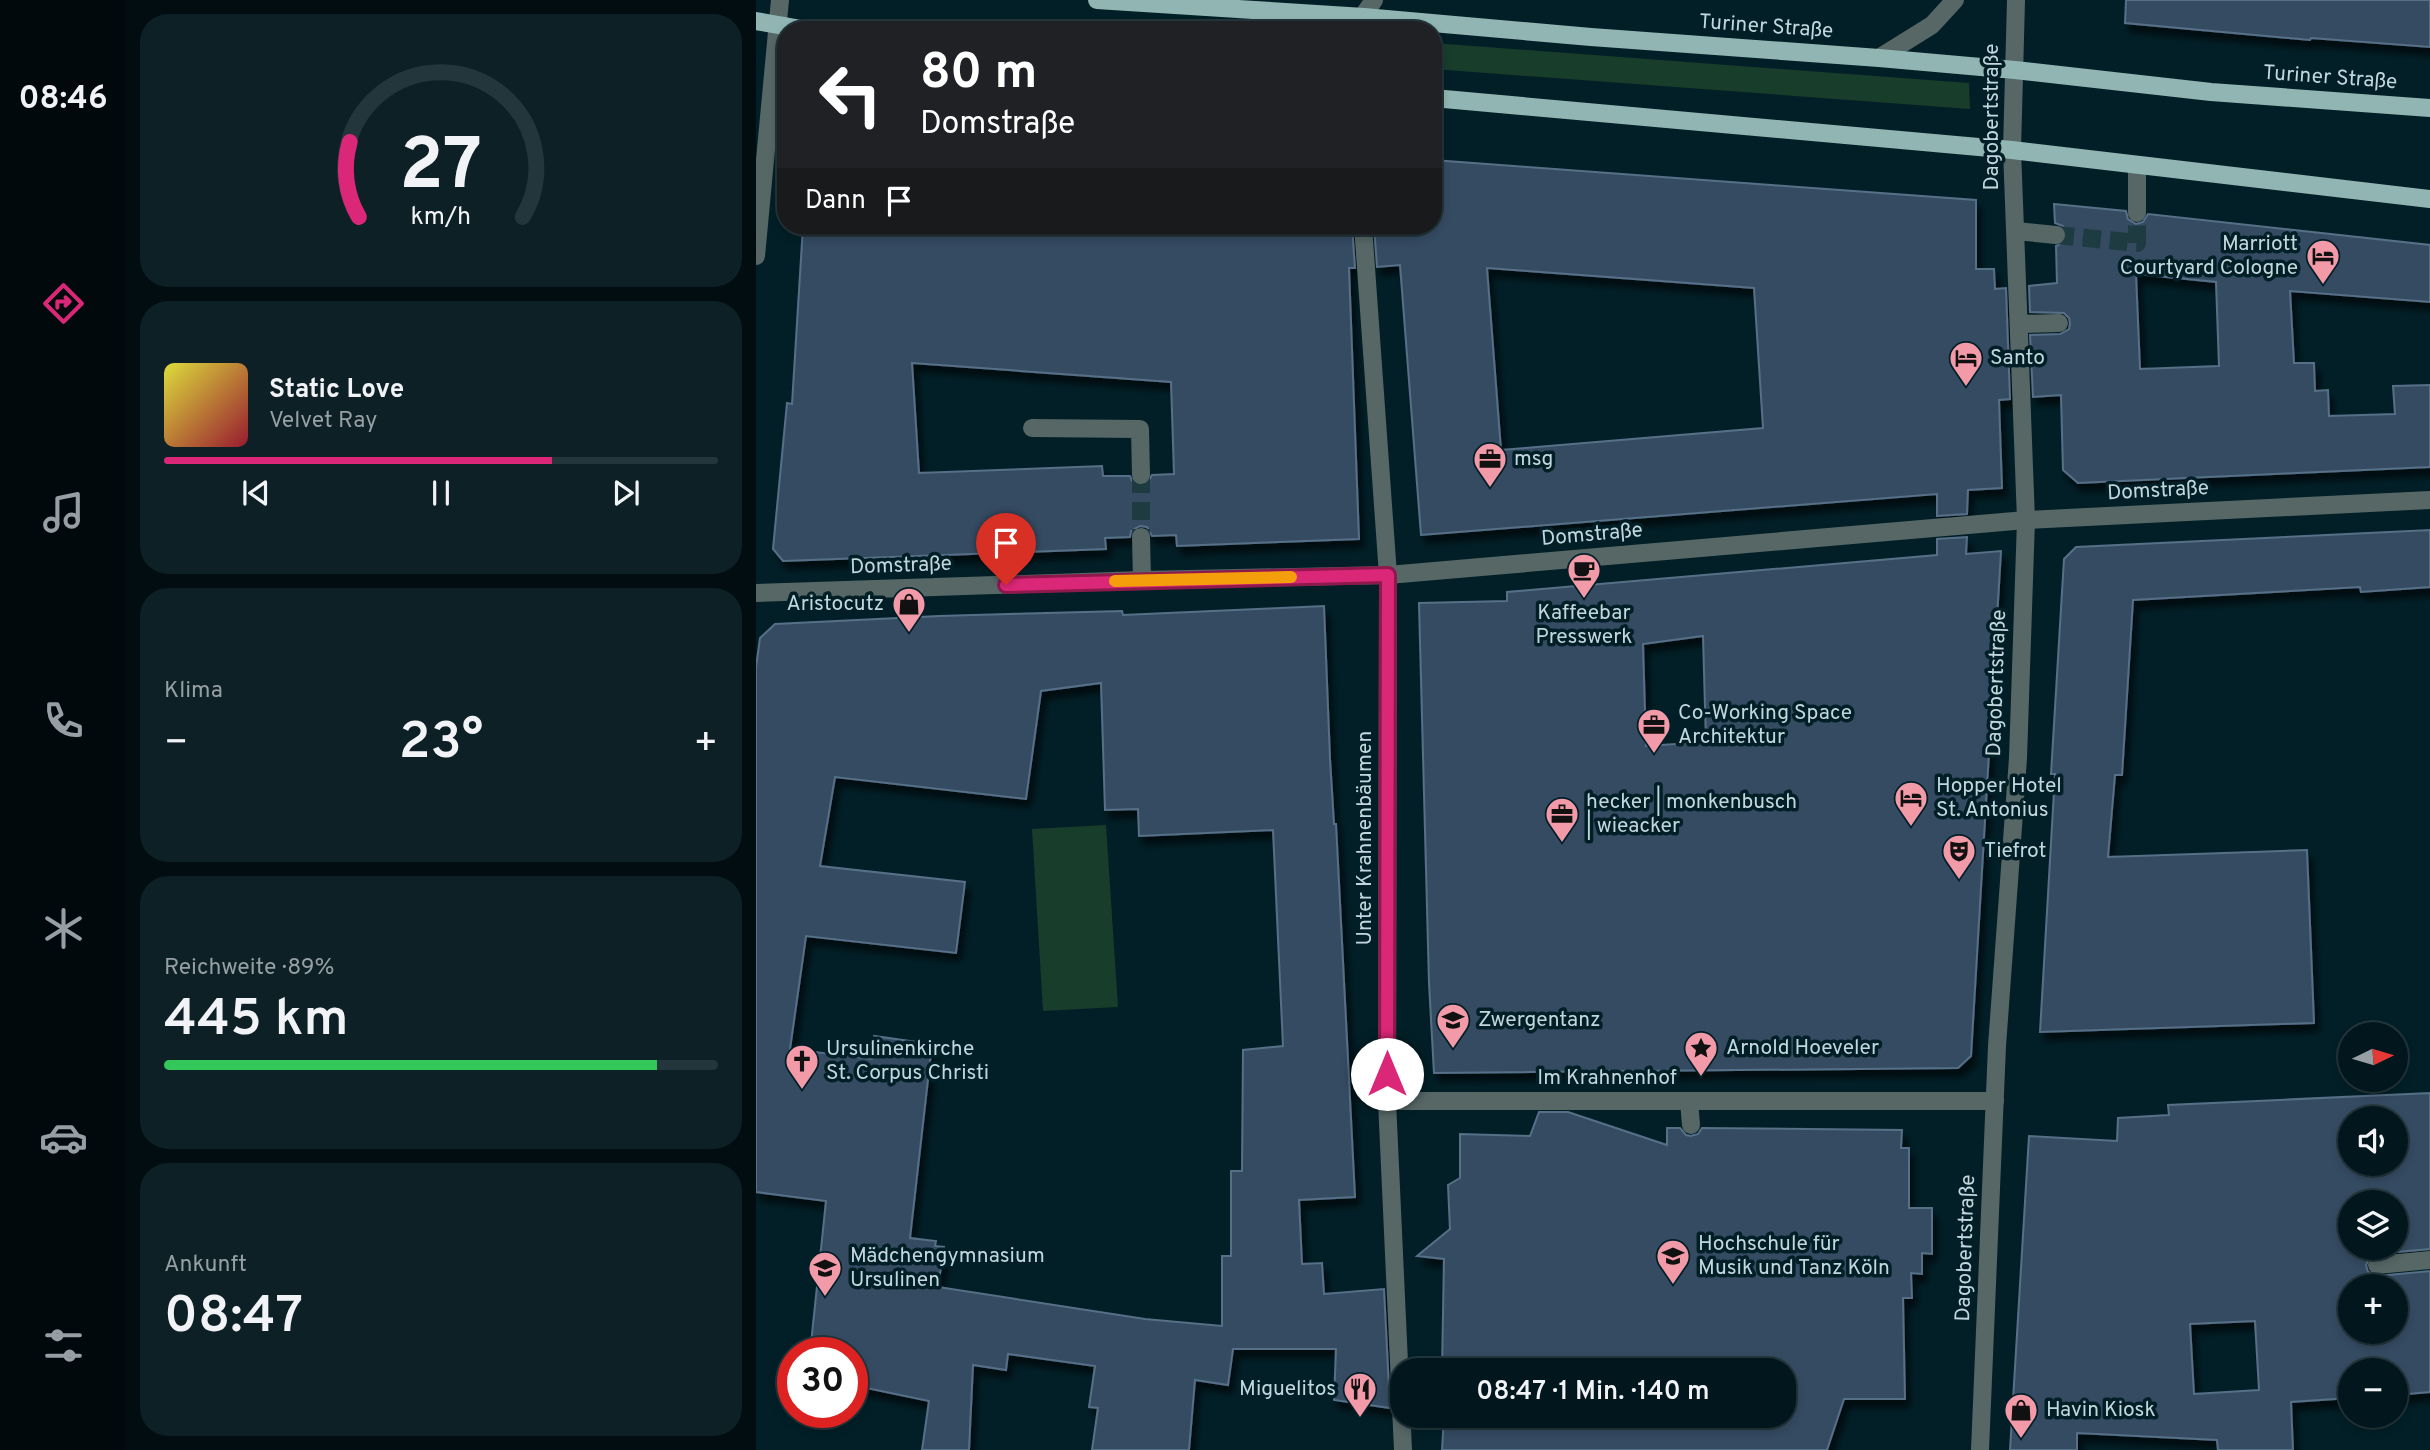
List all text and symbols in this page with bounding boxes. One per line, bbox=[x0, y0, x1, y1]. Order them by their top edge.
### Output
street label: Turiner Straße bbox=[1698, 9, 1834, 45]
street label: Dagobertstraße bbox=[1979, 43, 2006, 191]
text: 80 m bbox=[920, 44, 1037, 106]
icon: left bbox=[805, 49, 896, 140]
street label: Turiner Straße bbox=[2262, 60, 2398, 96]
text: 08:46 bbox=[18, 80, 108, 120]
text: Domstraße bbox=[920, 105, 1075, 145]
text: 27 bbox=[400, 123, 482, 215]
icon: arrive bbox=[880, 182, 918, 220]
text: Dann bbox=[805, 185, 866, 218]
text: km/h bbox=[411, 201, 471, 233]
place label: Marriott Courtyard Cologne bbox=[2120, 231, 2298, 282]
hotel icon: Marriott Courtyard Cologne bbox=[2304, 237, 2342, 286]
icon: directions bbox=[39, 279, 88, 328]
hotel icon: Santo bbox=[1947, 339, 1985, 388]
place label: Santo bbox=[1990, 345, 2045, 372]
text: Static Love bbox=[269, 374, 404, 407]
text: Velvet Ray bbox=[269, 407, 377, 436]
office icon: msg bbox=[1471, 440, 1509, 489]
place label: msg bbox=[1514, 446, 1553, 473]
icon: previous bbox=[237, 474, 275, 512]
icon: pause bbox=[422, 474, 460, 512]
icon: next bbox=[607, 474, 645, 512]
street label: Domstraße bbox=[2106, 475, 2210, 507]
icon: music bbox=[39, 488, 88, 537]
pin bbox=[976, 513, 1036, 585]
street label: Domstraße bbox=[1540, 517, 1644, 553]
icon: arrive bbox=[987, 524, 1025, 562]
street label: Domstraße bbox=[850, 551, 952, 581]
cafe icon: Kaffeebar Presswerk bbox=[1565, 551, 1603, 600]
shop icon: Aristocutz bbox=[890, 585, 928, 634]
place label: Aristocutz bbox=[786, 591, 884, 618]
place label: Kaffeebar Presswerk bbox=[1536, 600, 1632, 651]
street label: Dagobertstraße bbox=[1981, 609, 2013, 757]
text: Klima bbox=[164, 677, 223, 706]
icon: phone bbox=[39, 696, 88, 745]
place label: Co-Working Space Architektur bbox=[1678, 700, 1852, 751]
office icon: Co-Working Space Architektur bbox=[1635, 706, 1673, 755]
text: 23° bbox=[399, 711, 483, 777]
text: − bbox=[164, 720, 189, 769]
text: + bbox=[693, 720, 718, 769]
street label: Unter Krahnenbäumen bbox=[1352, 731, 1379, 945]
place label: Hopper Hotel St. Antonius bbox=[1936, 773, 2062, 824]
hotel icon: Hopper Hotel St. Antonius bbox=[1892, 779, 1930, 828]
place label: hecker | monkenbusch | wieacker bbox=[1586, 785, 1797, 840]
office icon: hecker | monkenbusch | wieacker bbox=[1543, 795, 1581, 844]
theatre icon: Tiefrot bbox=[1940, 832, 1978, 881]
place label: Tiefrot bbox=[1984, 838, 2047, 865]
icon: climate bbox=[39, 904, 88, 953]
text: Reichweite · 89% bbox=[164, 954, 335, 983]
text: 445 km bbox=[164, 988, 349, 1054]
school or university icon: Zwergentanz bbox=[1434, 1001, 1472, 1050]
place label: Zwergentanz bbox=[1478, 1007, 1601, 1034]
north arrow bbox=[2338, 1022, 2408, 1092]
map controls bbox=[2338, 1022, 2408, 1428]
place icon: Arnold Hoeveler bbox=[1682, 1029, 1720, 1078]
place label: Arnold Hoeveler bbox=[1726, 1035, 1879, 1062]
place label: Ursulinenkirche St. Corpus Christi bbox=[826, 1036, 989, 1087]
position arrow bbox=[1350, 1037, 1424, 1111]
church icon: Ursulinenkirche St. Corpus Christi bbox=[783, 1042, 821, 1091]
street label: Im Krahnenhof bbox=[1537, 1065, 1677, 1092]
button: sound bbox=[2338, 1106, 2408, 1176]
icon: car bbox=[39, 1113, 88, 1162]
street label: Dagobertstraße bbox=[1950, 1174, 1982, 1322]
button: layers bbox=[2338, 1190, 2408, 1260]
place label: Hochschule für Musik und Tanz Köln bbox=[1698, 1231, 1890, 1282]
school or university icon: Hochschule für Musik und Tanz Köln bbox=[1654, 1237, 1692, 1286]
place label: Mädchengymnasium Ursulinen bbox=[850, 1243, 1045, 1294]
school or university icon: Mädchengymnasium Ursulinen bbox=[806, 1249, 844, 1298]
text: Ankunft bbox=[164, 1251, 247, 1280]
button: + bbox=[2338, 1274, 2408, 1344]
text: 08:47 bbox=[164, 1285, 303, 1351]
icon: filters bbox=[39, 1321, 88, 1370]
speed limit sign: 30 bbox=[777, 1337, 868, 1428]
button: − bbox=[2338, 1358, 2408, 1428]
restaurant icon: Miguelitos bbox=[1341, 1370, 1379, 1419]
place label: Miguelitos bbox=[1239, 1376, 1336, 1403]
text: 08:47 · 1 Min. · 140 m bbox=[1476, 1376, 1710, 1409]
shop icon: Havin Kiosk bbox=[2002, 1391, 2040, 1440]
place label: Havin Kiosk bbox=[2046, 1397, 2156, 1424]

